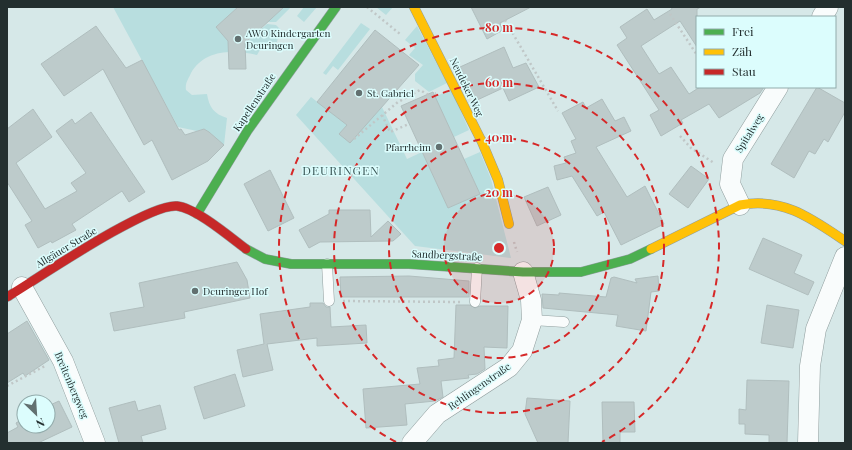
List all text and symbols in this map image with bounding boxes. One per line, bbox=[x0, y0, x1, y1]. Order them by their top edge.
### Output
legend bbox=[696, 16, 836, 88]
text: 80 m bbox=[485, 19, 513, 35]
text: Frei bbox=[732, 23, 754, 39]
place label: AWO Kindergarten Deuringen bbox=[245, 26, 331, 52]
marker: AWO Kindergarten Deuringen bbox=[233, 34, 243, 44]
text: Zäh bbox=[732, 43, 752, 59]
street label: Neudeker Weg bbox=[447, 55, 488, 119]
text: Stau bbox=[732, 63, 756, 79]
street label: Kapellenstraße bbox=[229, 70, 279, 134]
text: 60 m bbox=[485, 74, 513, 90]
place label: St. Gabriel bbox=[367, 86, 414, 100]
marker: St. Gabriel bbox=[354, 88, 364, 98]
street label: Spitalweg bbox=[732, 110, 767, 155]
text: 40 m bbox=[485, 129, 513, 145]
place label: Pfarrheim bbox=[386, 140, 431, 154]
marker: Pfarrheim bbox=[434, 142, 444, 152]
district label: DEURINGEN bbox=[302, 162, 380, 178]
text: 20 m bbox=[485, 184, 513, 200]
street label: Allgäuer Straße bbox=[32, 223, 99, 271]
centre of rings bbox=[492, 241, 506, 255]
street label: Sandbergstraße bbox=[411, 246, 483, 264]
place label: Deuringer Hof bbox=[203, 284, 268, 298]
marker: Deuringer Hof bbox=[190, 286, 200, 296]
street label: Breitenbergweg bbox=[52, 349, 93, 421]
street label: Rehlingenstraße bbox=[445, 359, 513, 413]
north arrow bbox=[16, 394, 56, 434]
text: N bbox=[34, 415, 47, 432]

